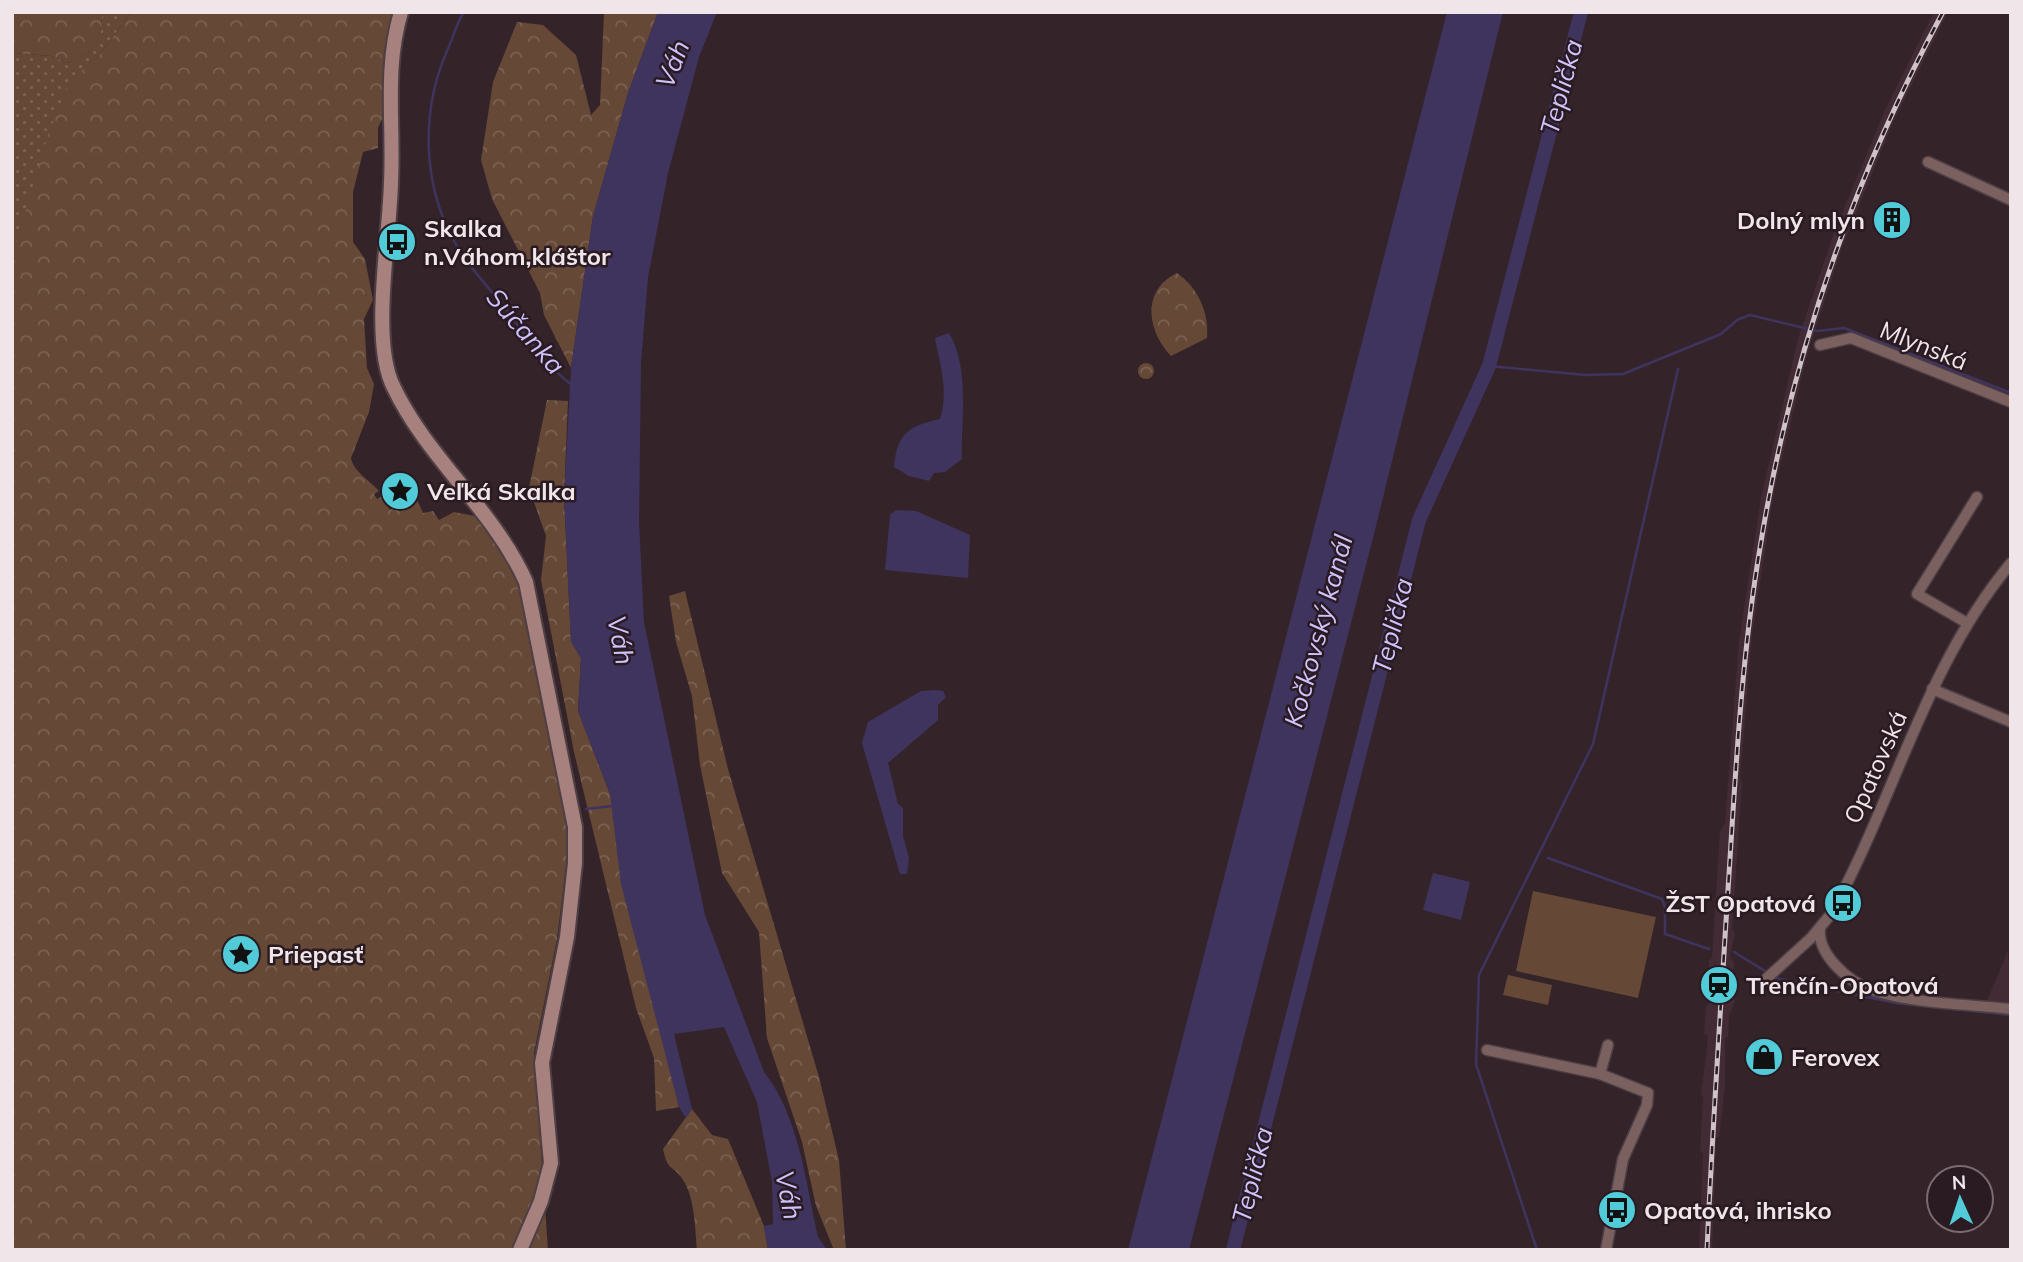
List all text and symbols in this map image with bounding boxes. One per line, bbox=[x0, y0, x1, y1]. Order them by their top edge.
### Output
water label: Váh bbox=[648, 35, 696, 93]
water label: Teplička bbox=[1532, 36, 1590, 138]
building icon: Dolný mlyn bbox=[1871, 199, 1913, 241]
place label: Dolný mlyn bbox=[1737, 205, 1865, 235]
place label: Skalka n.Váhom,kláštor bbox=[424, 213, 611, 271]
bus stop icon: Skalka n.Váhom,kláštor bbox=[376, 221, 418, 263]
water label: Súčanka bbox=[480, 281, 572, 381]
street label: Mlynská bbox=[1876, 314, 1972, 376]
place icon: Veľká Skalka bbox=[379, 470, 421, 512]
place label: Veľká Skalka bbox=[426, 476, 576, 506]
water label: Kočkovský kanál bbox=[1277, 531, 1360, 731]
water label: Teplička bbox=[1364, 575, 1420, 677]
water label: Váh bbox=[600, 613, 642, 667]
street label: Opatovská bbox=[1837, 706, 1913, 828]
bus stop icon: ŽST Opatová bbox=[1822, 882, 1864, 924]
place label: ŽST Opatová bbox=[1666, 888, 1816, 918]
place icon: Priepasť bbox=[220, 933, 262, 975]
place label: Priepasť bbox=[268, 939, 363, 969]
station icon: Trenčín-Opatová bbox=[1698, 964, 1740, 1006]
place label: Trenčín-Opatová bbox=[1746, 970, 1939, 1000]
shop icon: Ferovex bbox=[1743, 1036, 1785, 1078]
place label: Ferovex bbox=[1791, 1042, 1881, 1072]
water label: Teplička bbox=[1224, 1124, 1280, 1226]
north arrow bbox=[1925, 1164, 1995, 1234]
water label: Váh bbox=[768, 1168, 810, 1222]
text: N bbox=[1951, 1170, 1967, 1194]
bus stop icon: Opatová, ihrisko bbox=[1596, 1189, 1638, 1231]
place label: Opatová, ihrisko bbox=[1644, 1195, 1832, 1225]

